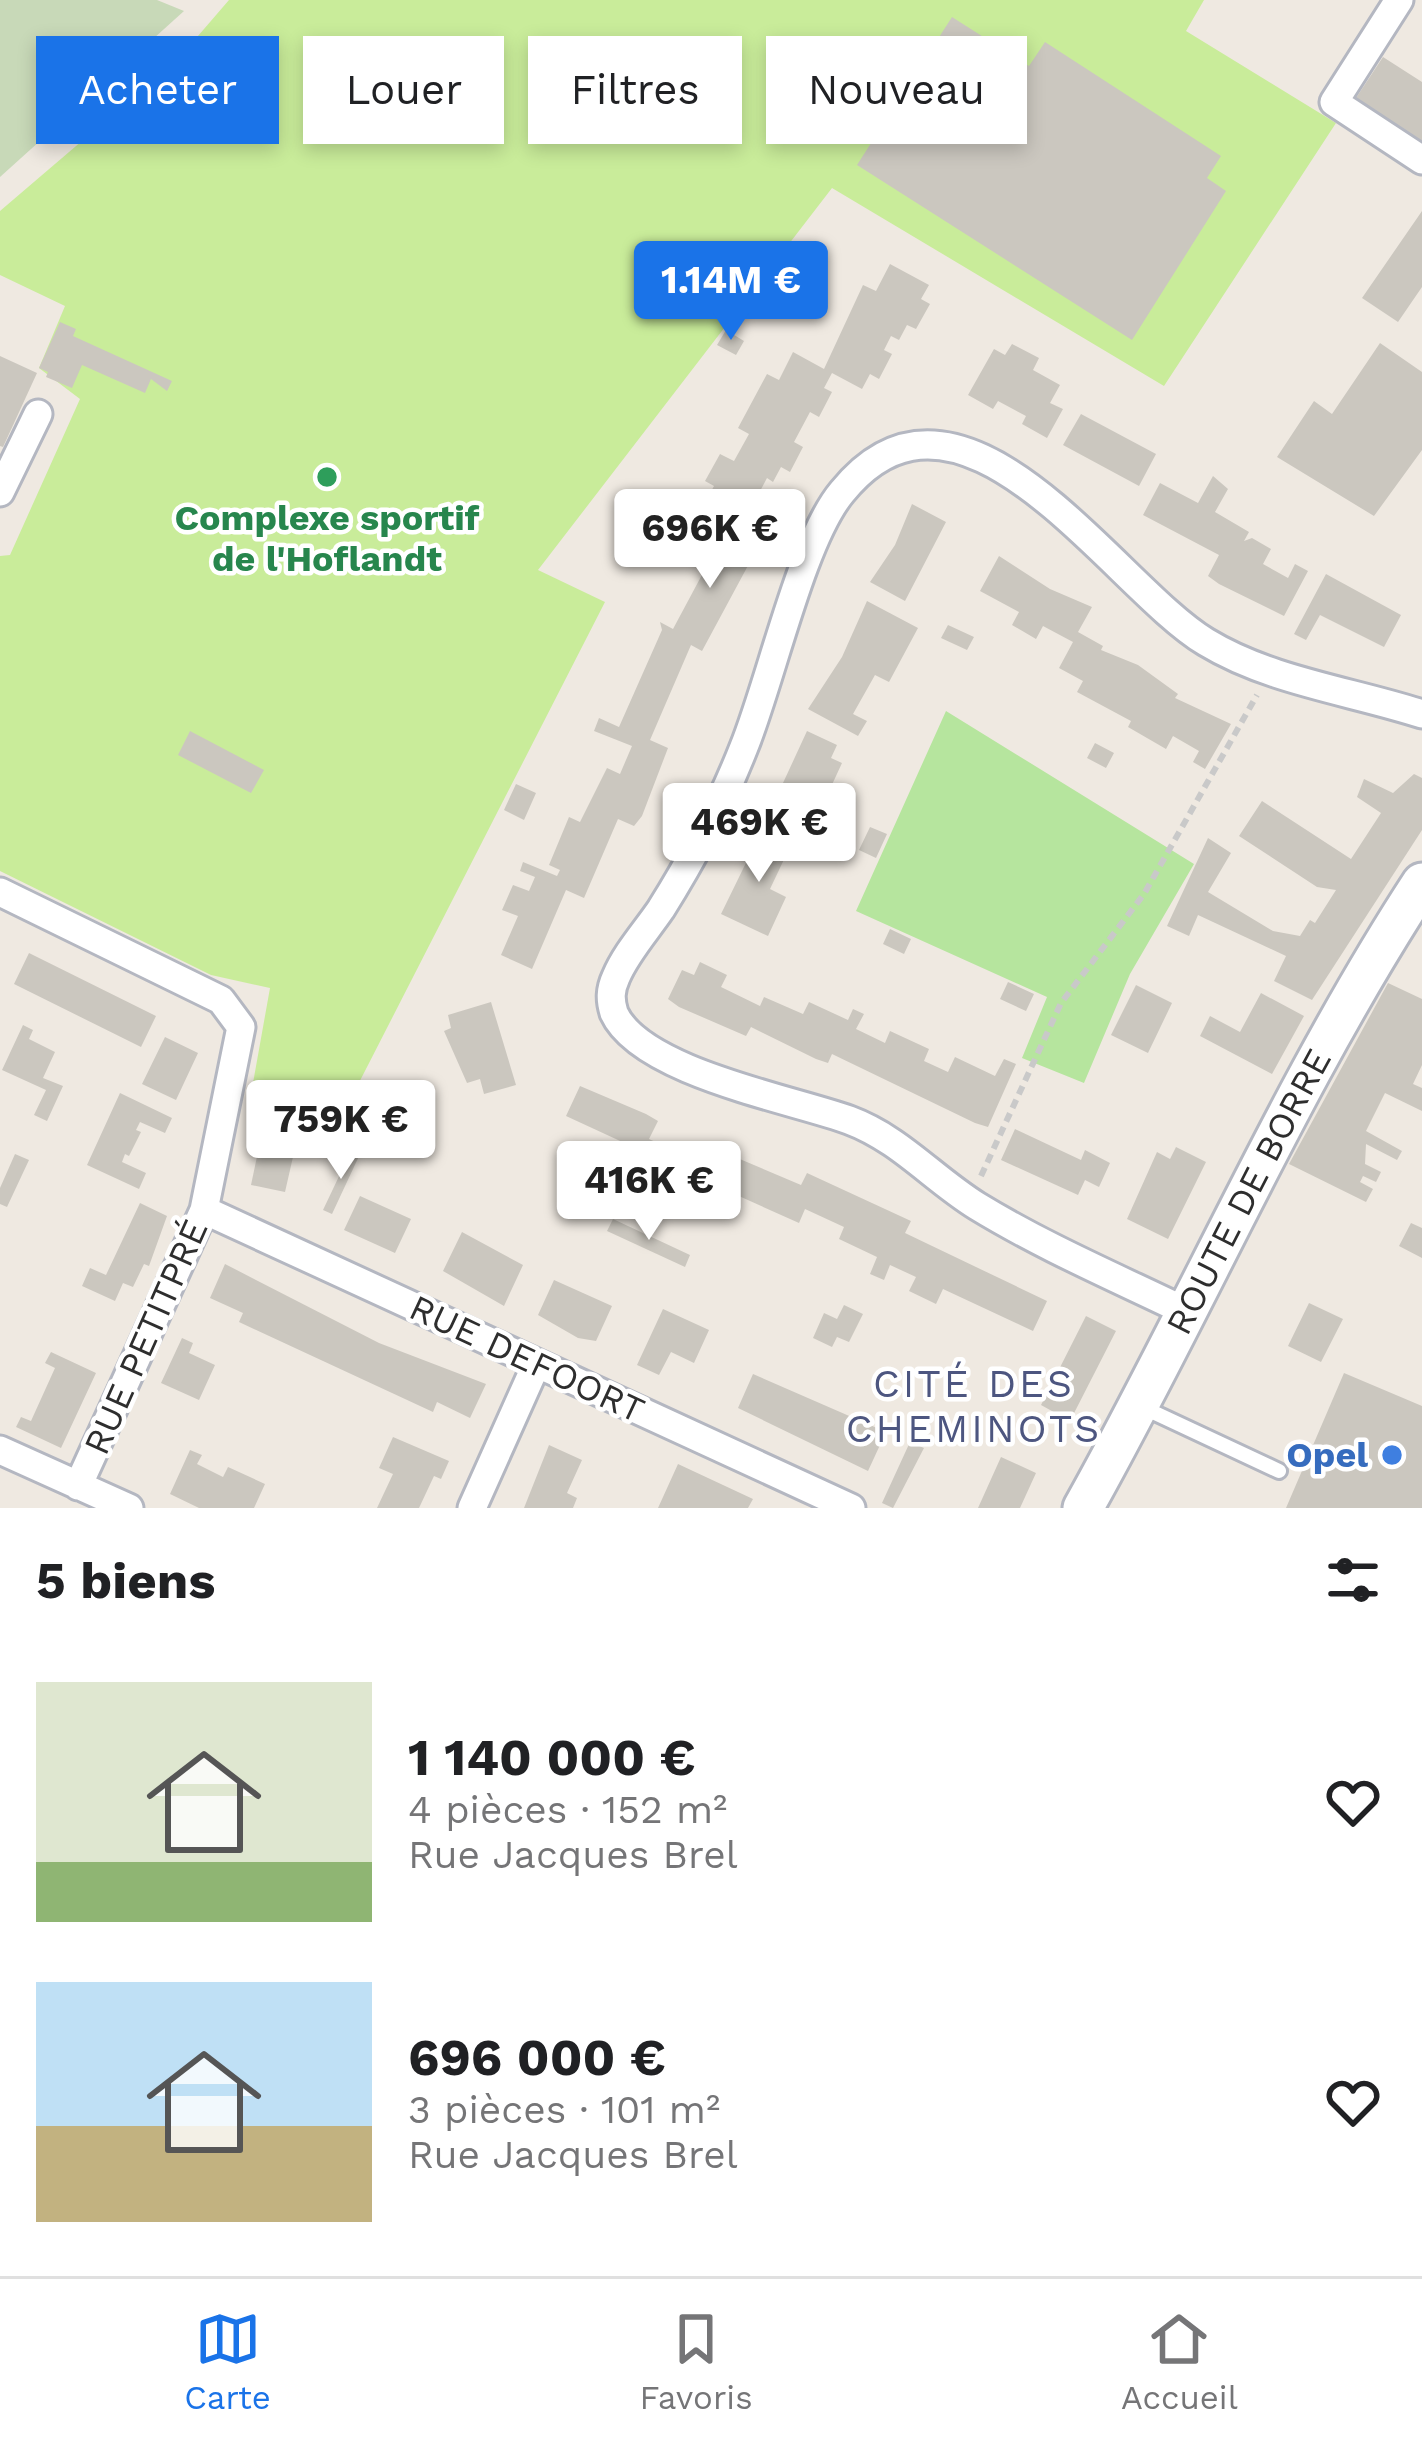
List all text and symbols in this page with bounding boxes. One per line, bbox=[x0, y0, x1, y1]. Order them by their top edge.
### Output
chip: Acheter bbox=[36, 36, 279, 144]
chip: Louer bbox=[303, 36, 504, 144]
chip: Filtres bbox=[528, 36, 742, 144]
chip: Nouveau bbox=[766, 36, 1027, 144]
pin: 1.14M € bbox=[620, 241, 842, 343]
text: 1.14M € bbox=[661, 257, 801, 302]
marker: Complexe sportif de l'Hoflandt bbox=[314, 464, 340, 490]
pin: 696K € bbox=[612, 489, 808, 591]
place label: Complexe sportif de l'Hoflandt bbox=[174, 497, 480, 580]
text: 696K € bbox=[641, 505, 779, 550]
pin: 469K € bbox=[661, 783, 857, 885]
text: 469K € bbox=[690, 799, 828, 844]
street label: ROUTE DE BORRE bbox=[1158, 1042, 1340, 1342]
pin: 759K € bbox=[243, 1080, 439, 1182]
text: 759K € bbox=[273, 1096, 409, 1141]
pin: 416K € bbox=[551, 1141, 747, 1243]
text: 416K € bbox=[584, 1157, 714, 1202]
street label: RUE PETITPRÉ bbox=[75, 1213, 217, 1461]
street label: RUE DEFOORT bbox=[403, 1286, 651, 1432]
district label: CITÉ DES CHEMINOTS bbox=[846, 1361, 1102, 1451]
place label: Opel bbox=[1286, 1434, 1368, 1476]
marker: Opel bbox=[1379, 1442, 1405, 1468]
icon: filters bbox=[1320, 1547, 1386, 1613]
text: 5 biens bbox=[36, 1551, 215, 1610]
text: 1 140 000 € bbox=[408, 1728, 695, 1787]
icon: home bbox=[132, 1730, 276, 1874]
icon: heart bbox=[1320, 1769, 1386, 1835]
text: 4 pièces · 152 m² bbox=[408, 1787, 727, 1832]
text: Rue Jacques Brel bbox=[408, 1832, 738, 1877]
text: 696 000 € bbox=[408, 2028, 666, 2087]
icon: home bbox=[132, 2030, 276, 2174]
icon: heart bbox=[1320, 2069, 1386, 2135]
text: 3 pièces · 101 m² bbox=[408, 2087, 720, 2132]
text: Rue Jacques Brel bbox=[408, 2132, 738, 2177]
tab: Carte bbox=[184, 2306, 271, 2417]
tab: Favoris bbox=[639, 2306, 753, 2417]
tab: Accueil bbox=[1121, 2306, 1238, 2417]

